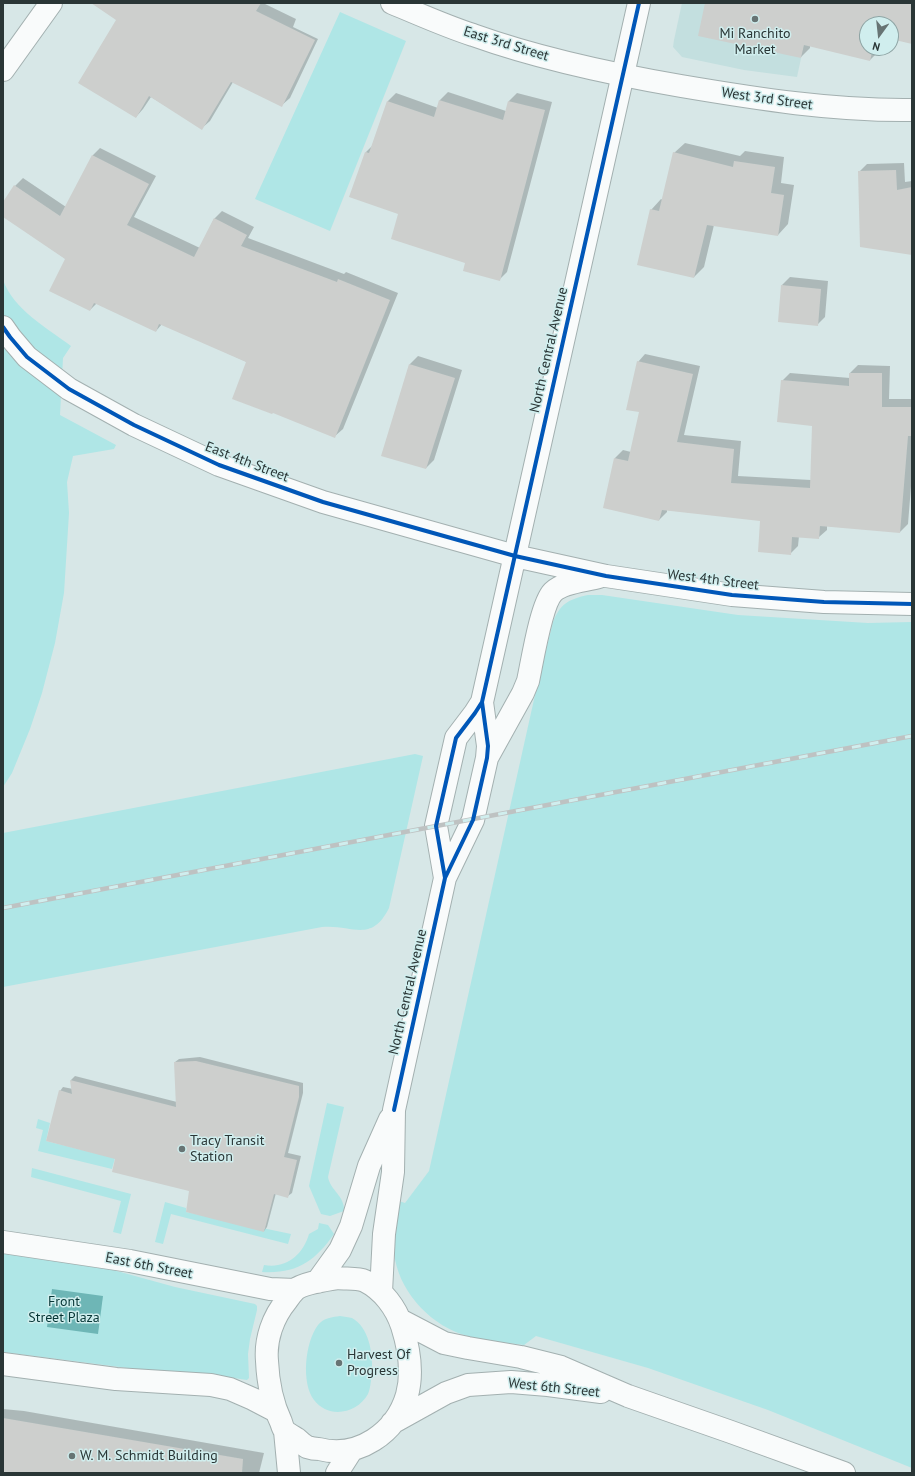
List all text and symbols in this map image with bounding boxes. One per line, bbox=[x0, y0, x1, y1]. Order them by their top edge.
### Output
marker: Mi Ranchito Market bbox=[750, 14, 760, 24]
north arrow bbox=[859, 16, 899, 56]
street label: East 3rd Street bbox=[461, 23, 551, 65]
place label: Mi Ranchito Market bbox=[719, 26, 791, 58]
text: N bbox=[871, 39, 881, 54]
street label: West 3rd Street bbox=[720, 84, 814, 114]
street label: North Central Avenue bbox=[526, 285, 572, 415]
street label: East 4th Street bbox=[203, 438, 291, 486]
street label: West 4th Street bbox=[666, 566, 760, 594]
street label: North Central Avenue bbox=[385, 927, 431, 1057]
place label: Tracy Transit Station bbox=[190, 1133, 264, 1166]
marker: Tracy Transit Station bbox=[177, 1144, 187, 1154]
street label: East 6th Street bbox=[104, 1249, 194, 1283]
park label: Front Street Plaza bbox=[28, 1294, 100, 1326]
place label: Harvest Of Progress bbox=[347, 1347, 410, 1380]
marker: Harvest Of Progress bbox=[334, 1358, 344, 1368]
street label: West 6th Street bbox=[507, 1375, 601, 1401]
place label: W. M. Schmidt Building bbox=[80, 1448, 218, 1464]
marker: W. M. Schmidt Building bbox=[67, 1451, 77, 1461]

